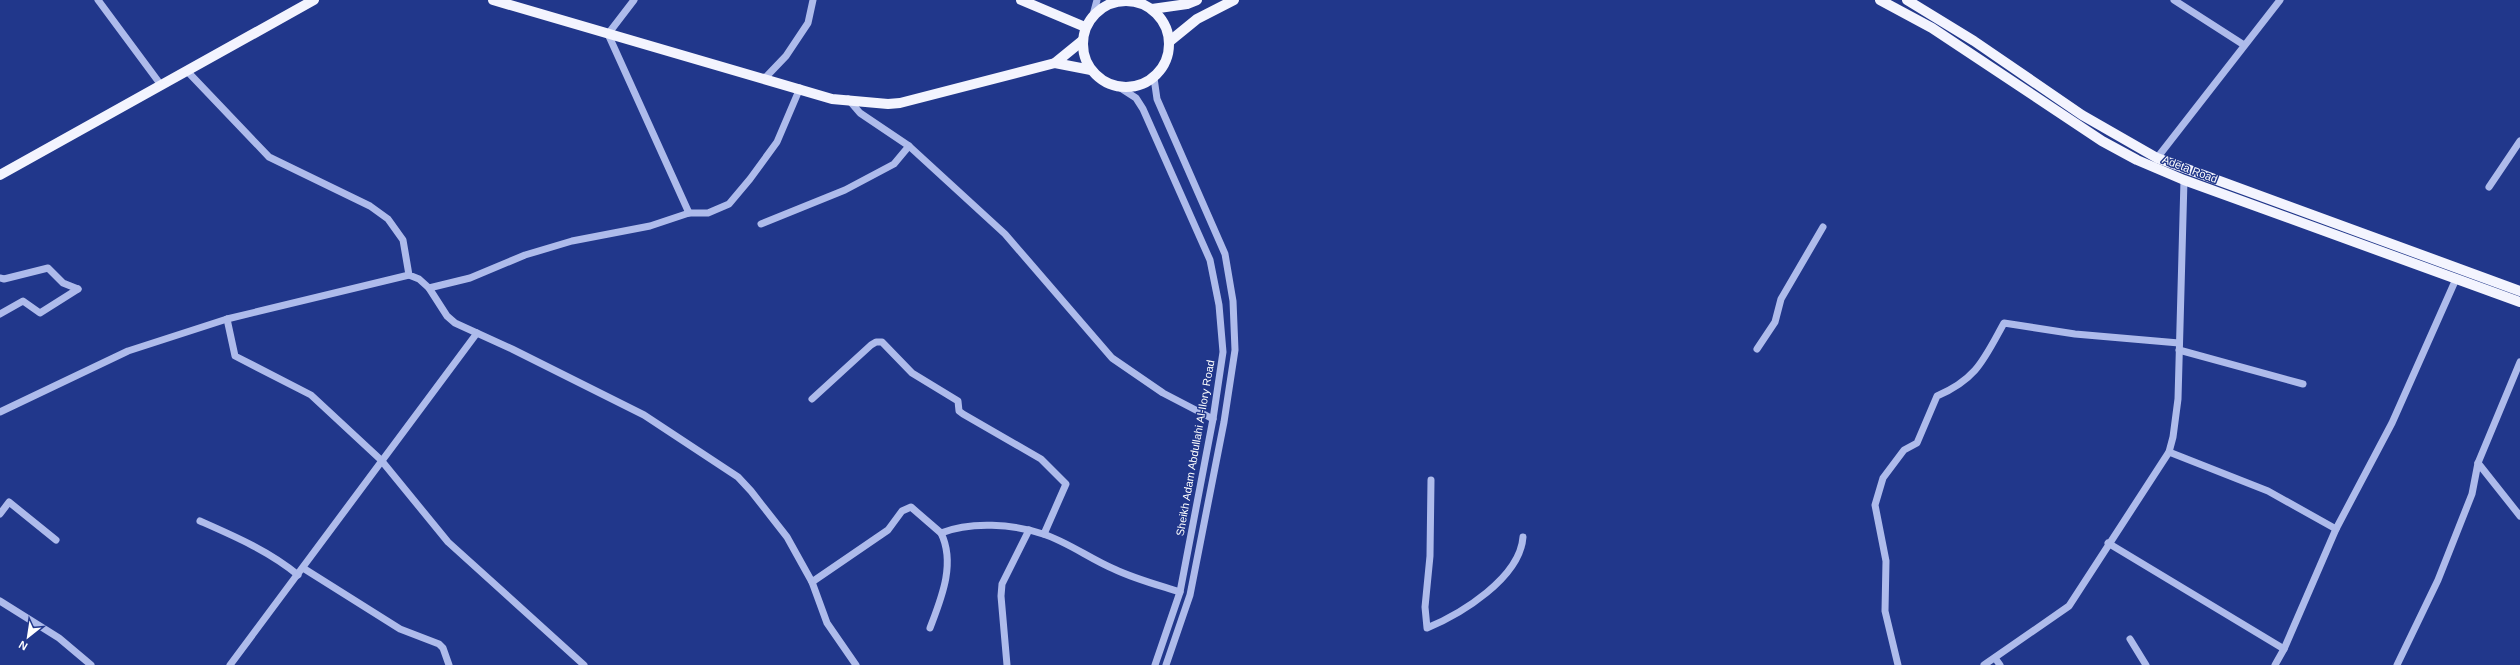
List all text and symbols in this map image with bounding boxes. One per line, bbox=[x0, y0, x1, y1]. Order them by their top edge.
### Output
street label: Adeta Road bbox=[2161, 153, 2219, 185]
street label: Sheikh Adam Abdullahi Al-Ilory Road bbox=[1174, 359, 1216, 537]
north arrow bbox=[8, 617, 48, 657]
text: N bbox=[17, 638, 29, 653]

